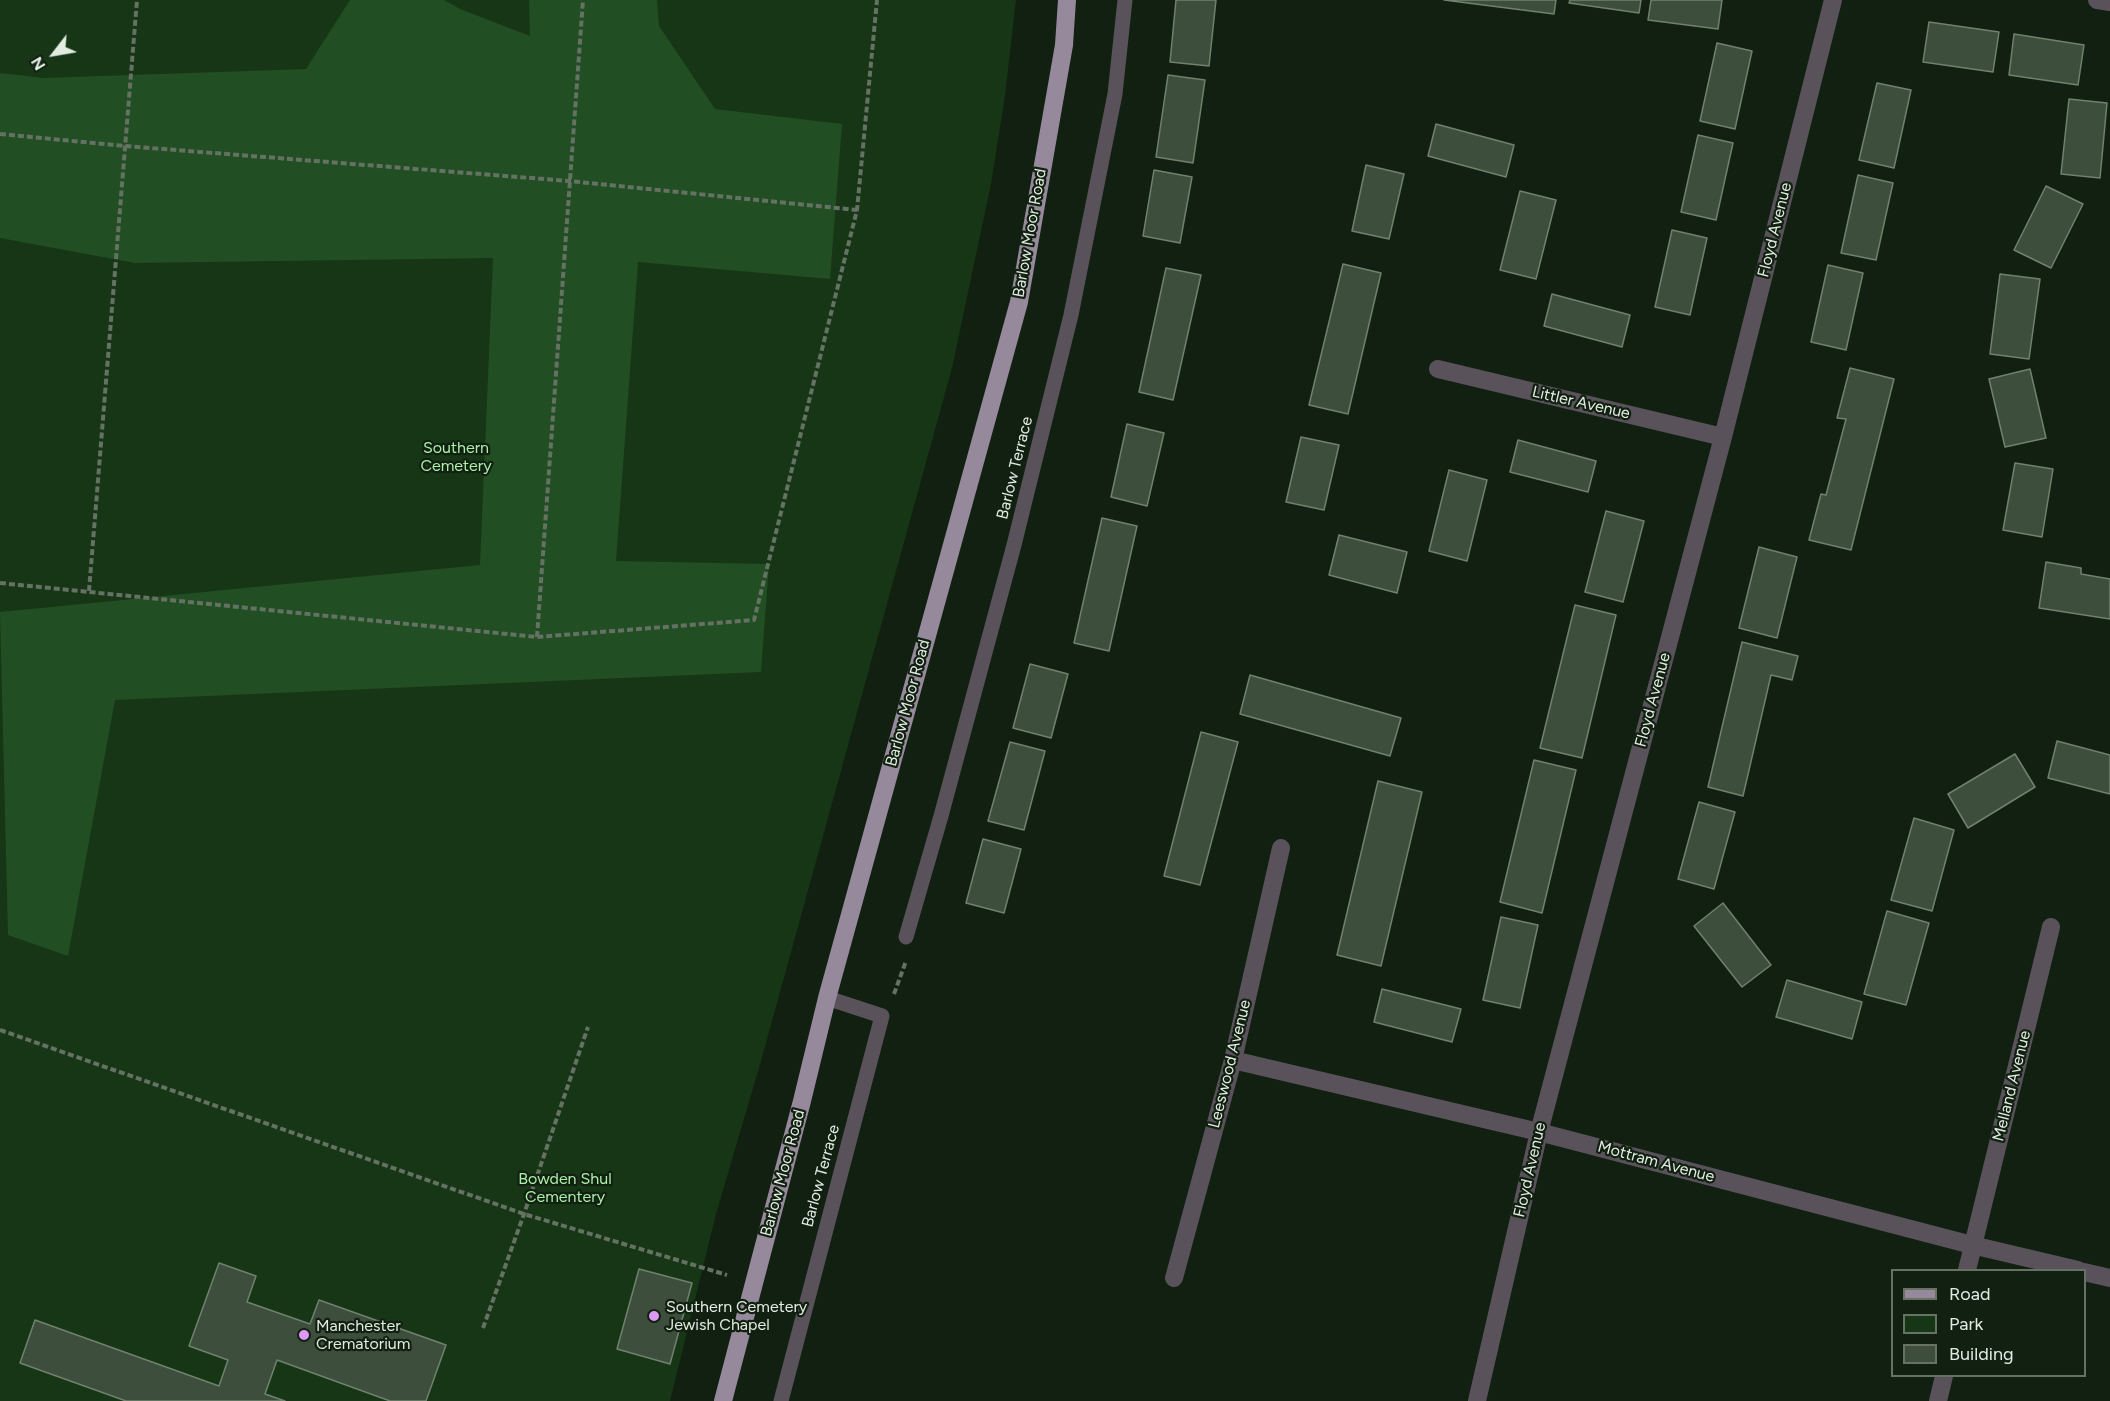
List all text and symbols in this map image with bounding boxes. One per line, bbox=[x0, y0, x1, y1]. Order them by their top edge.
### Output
north arrow bbox=[24, 24, 84, 84]
text: N bbox=[27, 53, 49, 74]
street label: Barlow Moor Road bbox=[1009, 167, 1051, 299]
street label: Floyd Avenue bbox=[1754, 181, 1796, 279]
street label: Littler Avenue bbox=[1530, 382, 1632, 424]
street label: Barlow Terrace bbox=[993, 415, 1037, 521]
park label: Southern Cemetery bbox=[420, 438, 492, 476]
street label: Barlow Moor Road bbox=[882, 637, 934, 769]
street label: Floyd Avenue bbox=[1631, 651, 1675, 749]
street label: Leeswood Avenue bbox=[1205, 998, 1255, 1130]
street label: Melland Avenue bbox=[1989, 1028, 2035, 1144]
street label: Barlow Moor Road bbox=[757, 1107, 809, 1239]
street label: Floyd Avenue bbox=[1510, 1121, 1550, 1219]
street label: Barlow Terrace bbox=[798, 1123, 844, 1229]
street label: Mottram Avenue bbox=[1595, 1137, 1717, 1187]
park label: Bowden Shul Cementery bbox=[518, 1169, 612, 1207]
legend bbox=[1891, 1269, 2086, 1377]
text: Road bbox=[1949, 1283, 1990, 1305]
place label: Southern Cemetery Jewish Chapel bbox=[666, 1297, 807, 1335]
marker: Southern Cemetery Jewish Chapel bbox=[647, 1309, 661, 1323]
text: Park bbox=[1949, 1313, 1983, 1335]
place label: Manchester Crematorium bbox=[316, 1316, 410, 1354]
marker: Manchester Crematorium bbox=[297, 1328, 311, 1342]
text: Building bbox=[1949, 1343, 2014, 1365]

